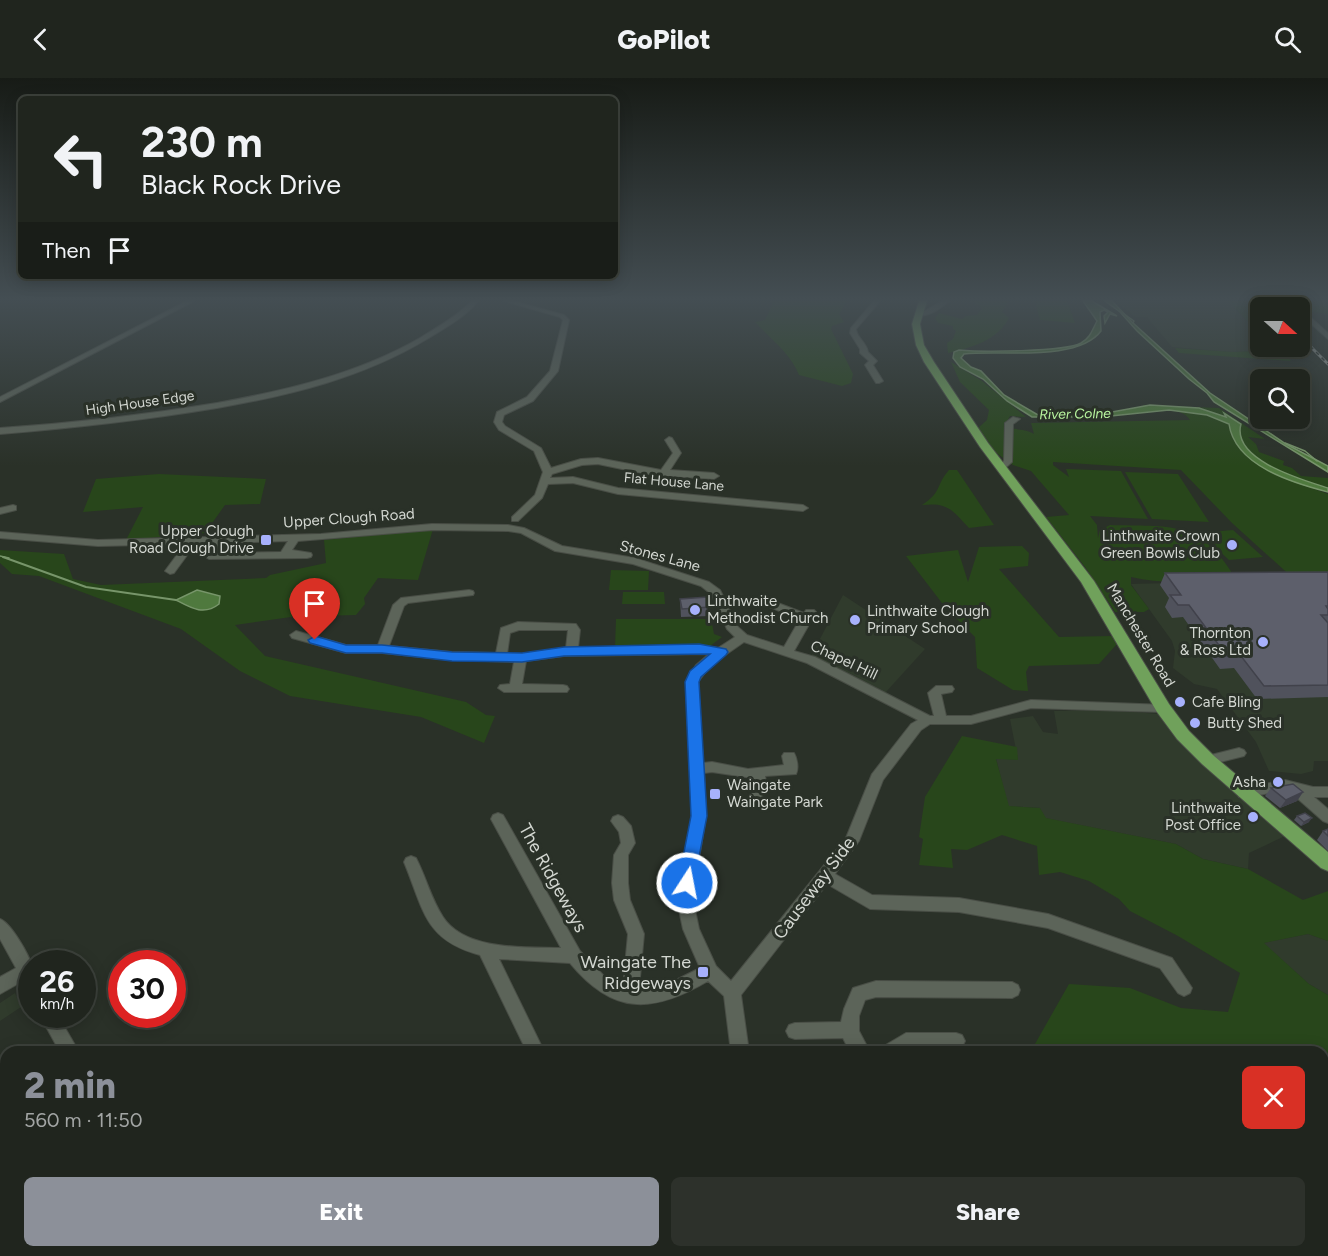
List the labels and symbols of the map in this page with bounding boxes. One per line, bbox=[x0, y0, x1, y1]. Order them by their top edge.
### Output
north arrow bbox=[1250, 297, 1310, 357]
street label: High House Edge bbox=[85, 387, 196, 419]
water label: River Colne bbox=[1039, 405, 1111, 423]
street label: Flat House Lane bbox=[623, 469, 725, 495]
street label: Upper Clough Road bbox=[283, 504, 415, 532]
place label: Upper Clough Road Clough Drive bbox=[129, 522, 254, 557]
place label: Linthwaite Crown Green Bowls Club bbox=[1100, 527, 1220, 562]
marker: Upper Clough Road Clough Drive bbox=[259, 533, 273, 547]
street label: Stones Lane bbox=[618, 537, 702, 575]
marker: Linthwaite Crown Green Bowls Club bbox=[1225, 538, 1239, 552]
pin bbox=[289, 578, 340, 640]
street label: Manchester Road bbox=[1103, 580, 1179, 690]
place label: Linthwaite Methodist Church bbox=[707, 592, 828, 627]
place label: Linthwaite Clough Primary School bbox=[867, 602, 989, 637]
marker: Linthwaite Methodist Church bbox=[688, 603, 702, 617]
marker: Linthwaite Clough Primary School bbox=[848, 613, 862, 627]
place label: Thornton & Ross Ltd bbox=[1180, 624, 1251, 659]
marker: Thornton & Ross Ltd bbox=[1256, 635, 1270, 649]
street label: Chapel Hill bbox=[807, 637, 881, 683]
place label: Cafe Bling bbox=[1192, 693, 1261, 711]
marker: Cafe Bling bbox=[1173, 695, 1187, 709]
place label: Butty Shed bbox=[1207, 714, 1282, 732]
marker: Butty Shed bbox=[1188, 716, 1202, 730]
place label: Asha bbox=[1233, 773, 1266, 791]
marker: Asha bbox=[1271, 775, 1285, 789]
place label: Waingate Waingate Park bbox=[727, 776, 824, 811]
marker: Waingate Waingate Park bbox=[708, 787, 722, 801]
place label: Linthwaite Post Office bbox=[1165, 799, 1241, 834]
marker: Linthwaite Post Office bbox=[1246, 810, 1260, 824]
street label: The Ridgeways bbox=[514, 820, 592, 936]
street label: Causeway Side bbox=[768, 832, 860, 944]
position arrow bbox=[655, 851, 719, 915]
speed limit sign: 30 bbox=[108, 950, 186, 1028]
place label: Waingate The Ridgeways bbox=[580, 951, 691, 994]
marker: Waingate The Ridgeways bbox=[696, 965, 710, 979]

